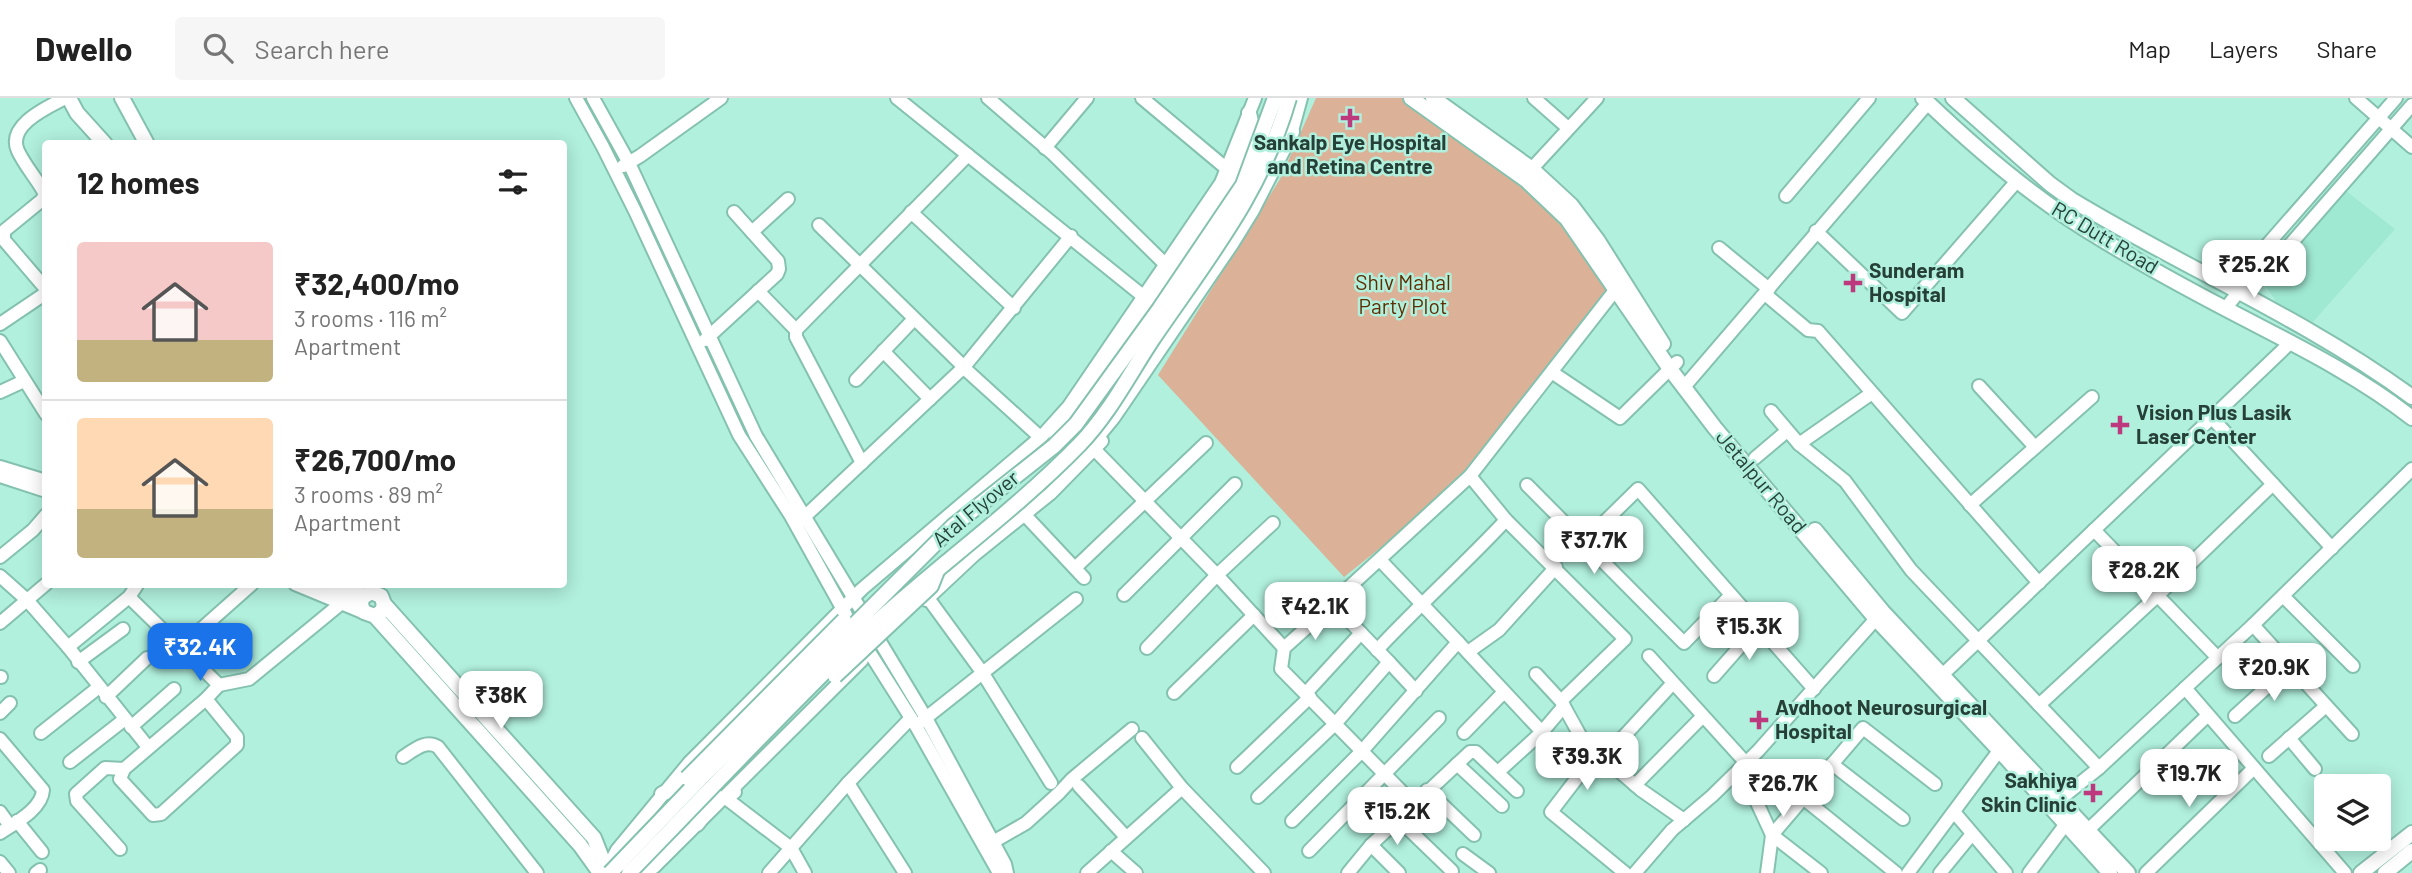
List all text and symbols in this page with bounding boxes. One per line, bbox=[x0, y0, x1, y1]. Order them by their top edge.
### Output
search box bbox=[175, 17, 665, 80]
text: Dwello bbox=[35, 28, 133, 68]
icon: search bbox=[199, 29, 237, 67]
text: Search here bbox=[255, 33, 390, 64]
text: Map bbox=[2128, 34, 2171, 63]
text: Layers bbox=[2209, 34, 2278, 63]
text: Share bbox=[2316, 34, 2377, 63]
marker: Sankalp Eye Hospital and Retina Centre bbox=[1340, 108, 1360, 128]
place label: Sankalp Eye Hospital and Retina Centre bbox=[1254, 129, 1446, 178]
icon: filters bbox=[494, 163, 532, 201]
text: 12 homes bbox=[77, 164, 200, 200]
street label: RC Dutt Road bbox=[2048, 195, 2163, 278]
pin: ₹25.2K bbox=[2197, 240, 2311, 300]
text: ₹25.2K bbox=[2218, 249, 2290, 277]
place label: Sunderam Hospital bbox=[1869, 257, 1964, 306]
text: ₹32,400/mo bbox=[294, 265, 459, 301]
park label: Shiv Mahal Party Plot bbox=[1355, 269, 1451, 318]
icon: home bbox=[133, 270, 217, 354]
marker: Sunderam Hospital bbox=[1843, 273, 1863, 293]
text: 3 rooms · 116 m² bbox=[294, 304, 447, 332]
text: Apartment bbox=[294, 332, 401, 360]
place label: Vision Plus Lasik Laser Center bbox=[2136, 399, 2292, 448]
marker: Vision Plus Lasik Laser Center bbox=[2110, 415, 2130, 435]
street label: Jetalpur Road bbox=[1712, 424, 1813, 538]
text: ₹26,700/mo bbox=[294, 441, 456, 477]
icon: home bbox=[133, 446, 217, 530]
street label: Atal Flyover bbox=[927, 464, 1024, 551]
text: 3 rooms · 89 m² bbox=[294, 480, 443, 508]
text: Apartment bbox=[294, 508, 401, 536]
pin: ₹37.7K bbox=[1537, 517, 1651, 576]
text: ₹37.7K bbox=[1560, 525, 1628, 553]
pin: ₹28.2K bbox=[2087, 546, 2201, 606]
text: ₹28.2K bbox=[2108, 555, 2180, 583]
pin: ₹42.1K bbox=[1258, 582, 1372, 642]
text: ₹42.1K bbox=[1281, 591, 1349, 619]
pin: ₹15.3K bbox=[1692, 602, 1806, 662]
text: ₹15.3K bbox=[1716, 611, 1782, 639]
pin: ₹32.4K bbox=[143, 624, 257, 683]
text: ₹32.4K bbox=[164, 632, 236, 660]
pin: ₹20.9K bbox=[2217, 644, 2331, 703]
text: ₹20.9K bbox=[2238, 652, 2310, 680]
pin: ₹38K bbox=[460, 672, 542, 731]
text: ₹38K bbox=[475, 680, 527, 708]
place label: Avdhoot Neurosurgical Hospital bbox=[1775, 694, 1987, 743]
marker: Avdhoot Neurosurgical Hospital bbox=[1749, 710, 1769, 730]
pin: ₹39.3K bbox=[1530, 732, 1644, 792]
text: ₹39.3K bbox=[1552, 741, 1622, 769]
pin: ₹19.7K bbox=[2132, 750, 2246, 809]
text: ₹19.7K bbox=[2156, 758, 2222, 786]
pin: ₹26.7K bbox=[1726, 760, 1840, 819]
place label: Sakhiya Skin Clinic bbox=[1981, 767, 2077, 816]
text: ₹26.7K bbox=[1748, 768, 1818, 796]
map controls bbox=[2314, 774, 2391, 851]
button: layers bbox=[2314, 774, 2391, 851]
marker: Sakhiya Skin Clinic bbox=[2083, 783, 2103, 803]
pin: ₹15.2K bbox=[1340, 788, 1454, 847]
text: ₹15.2K bbox=[1363, 796, 1431, 824]

